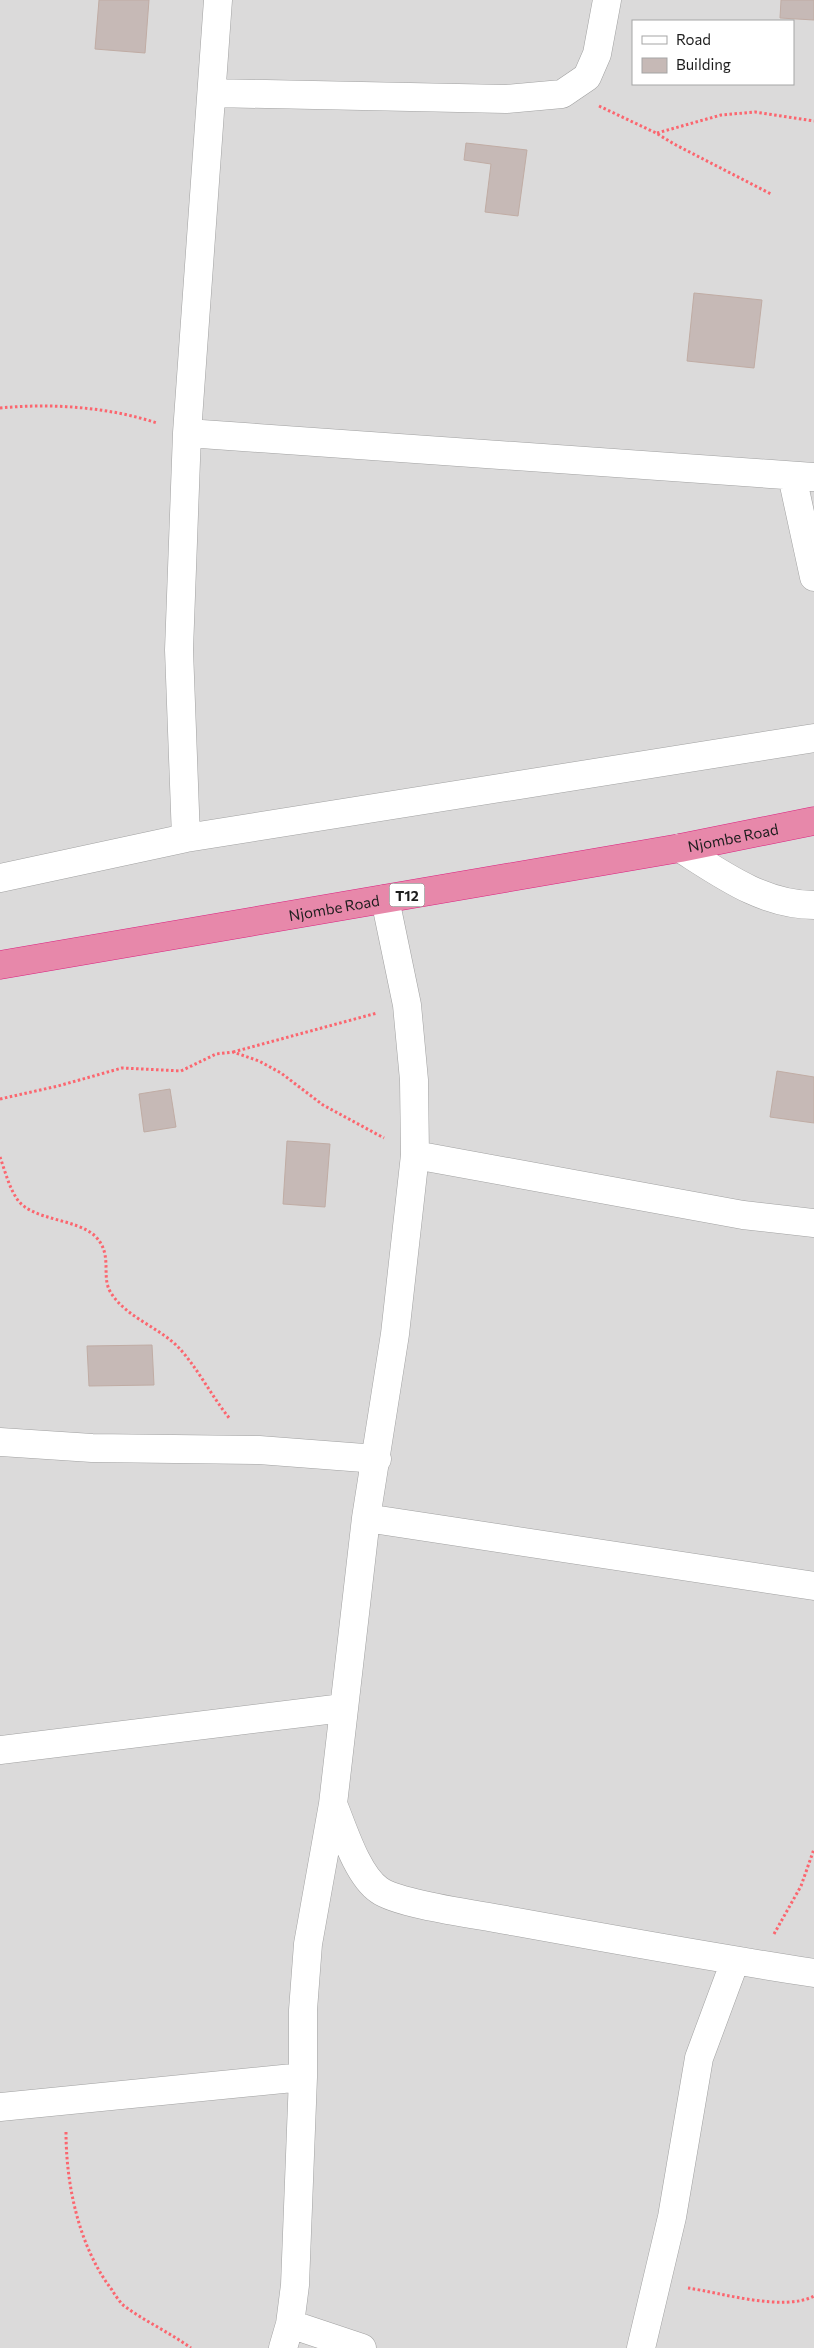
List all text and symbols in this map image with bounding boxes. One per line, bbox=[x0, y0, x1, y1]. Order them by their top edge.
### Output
legend bbox=[632, 20, 794, 85]
text: Road bbox=[676, 30, 711, 48]
text: Building bbox=[676, 55, 731, 73]
street label: Njombe Road bbox=[686, 819, 780, 855]
road number: T12 bbox=[390, 884, 424, 906]
street label: Njombe Road bbox=[287, 891, 381, 924]

